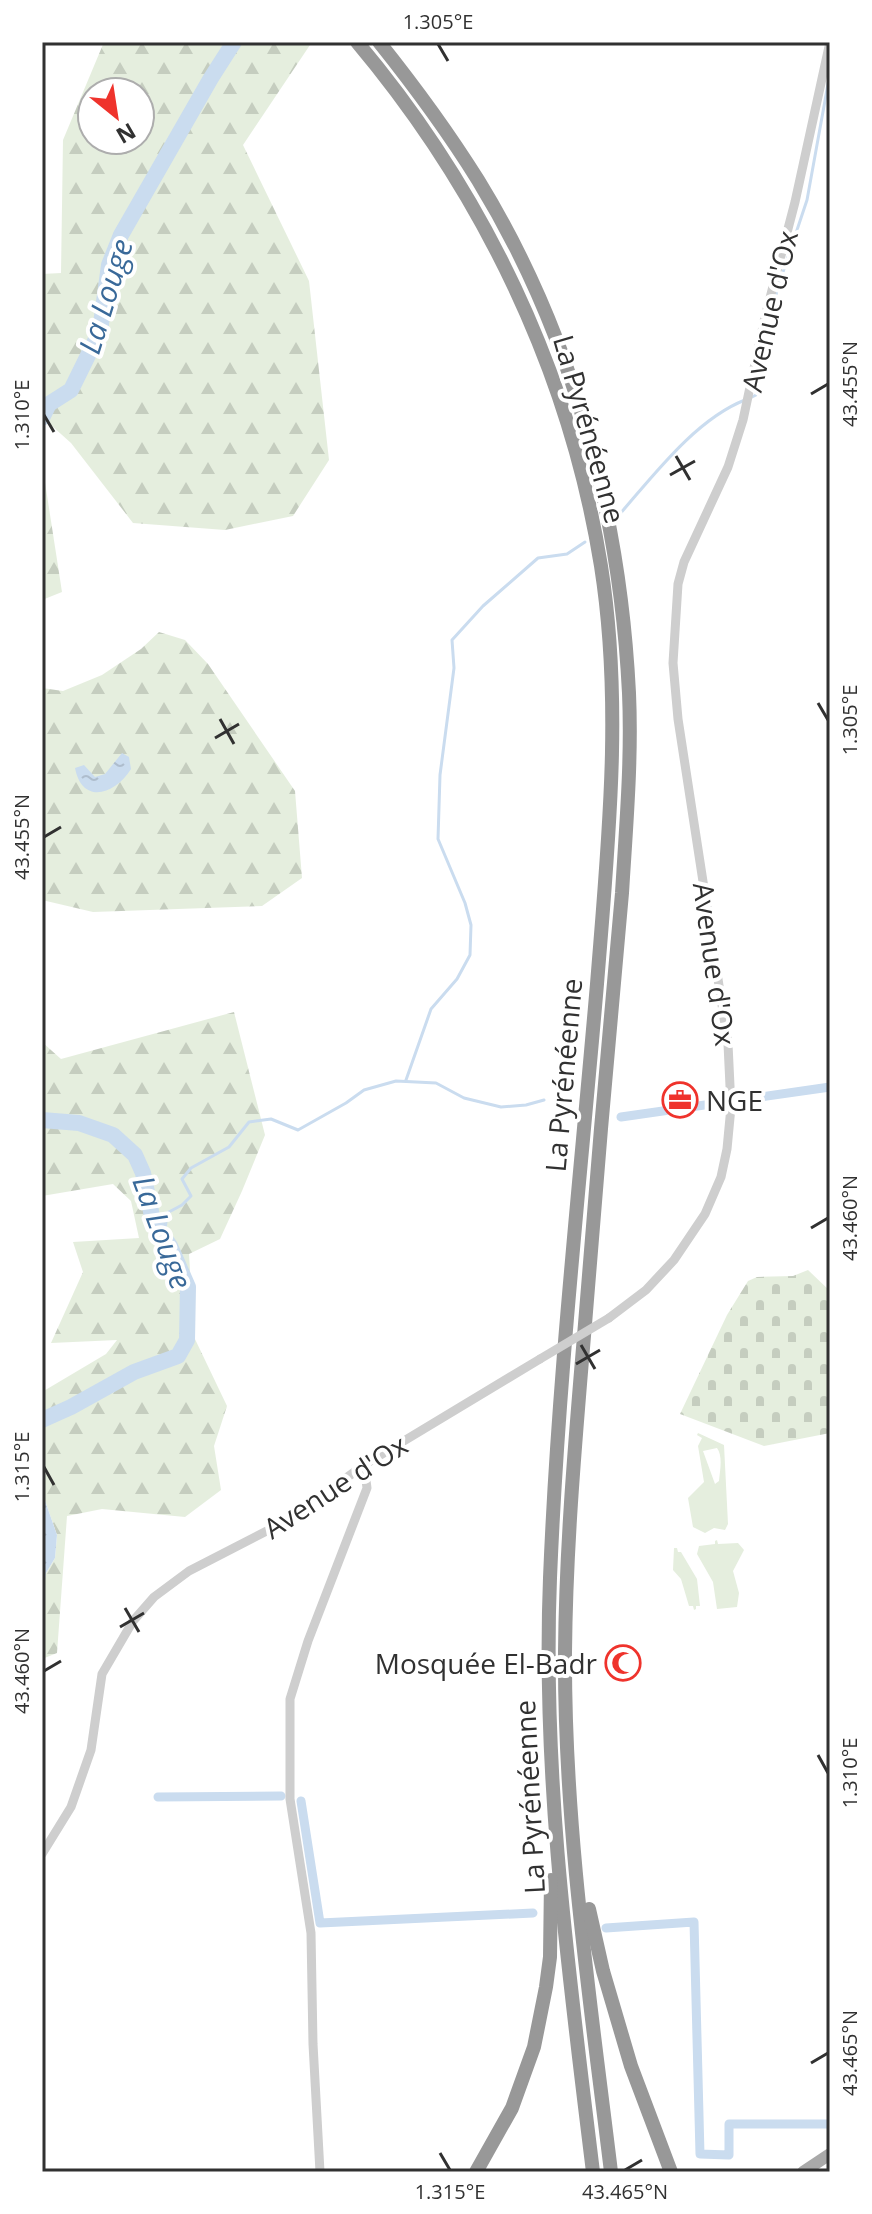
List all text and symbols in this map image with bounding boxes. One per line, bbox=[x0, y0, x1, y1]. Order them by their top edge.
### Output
text: 1.305°E bbox=[403, 8, 473, 35]
north arrow bbox=[76, 76, 156, 156]
text: N bbox=[111, 117, 142, 152]
street label: Avenue d'Ox bbox=[732, 226, 806, 395]
water label: La Louge bbox=[68, 233, 142, 359]
street label: La Pyrénéenne bbox=[545, 330, 635, 528]
text: 43.455°N bbox=[836, 341, 863, 427]
text: 1.310°E bbox=[8, 380, 35, 450]
text: 1.305°E bbox=[836, 685, 863, 755]
text: 43.455°N bbox=[8, 794, 35, 880]
street label: Avenue d'Ox bbox=[685, 880, 745, 1048]
street label: La Pyrénéenne bbox=[536, 977, 590, 1173]
office icon: NGE bbox=[661, 1081, 699, 1119]
place label: NGE bbox=[706, 1081, 763, 1119]
water label: La Louge bbox=[124, 1169, 202, 1295]
text: 43.460°N bbox=[836, 1175, 863, 1261]
street label: Avenue d'Ox bbox=[256, 1425, 415, 1547]
text: 1.315°E bbox=[8, 1432, 35, 1502]
text: 43.460°N bbox=[8, 1628, 35, 1714]
place label: Mosquée El-Badr bbox=[375, 1644, 598, 1682]
mosque icon: Mosquée El-Badr bbox=[604, 1644, 642, 1682]
street label: La Pyrénéenne bbox=[505, 1699, 553, 1895]
text: 1.310°E bbox=[836, 1738, 863, 1808]
text: 43.465°N bbox=[836, 2010, 863, 2096]
text: 1.315°E bbox=[415, 2178, 485, 2205]
text: 43.465°N bbox=[582, 2178, 668, 2205]

